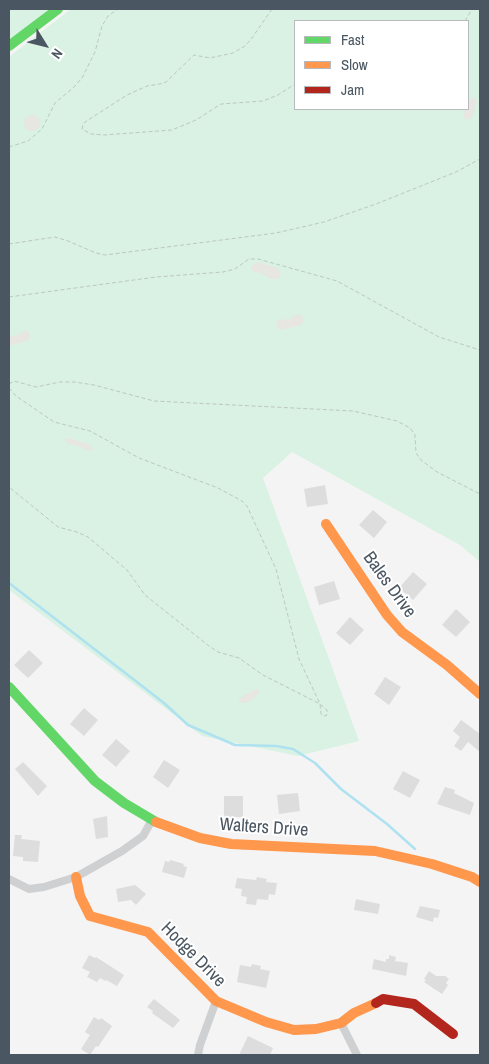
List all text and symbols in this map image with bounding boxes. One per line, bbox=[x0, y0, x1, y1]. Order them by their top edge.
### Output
north arrow bbox=[20, 20, 70, 70]
legend bbox=[294, 20, 469, 110]
text: Fast bbox=[341, 29, 364, 50]
text: N bbox=[47, 45, 67, 62]
text: Slow bbox=[341, 54, 368, 75]
text: Jam bbox=[341, 79, 364, 100]
street label: Bales Drive bbox=[358, 548, 420, 622]
street label: Walters Drive bbox=[219, 814, 309, 842]
street label: Hodge Drive bbox=[156, 918, 230, 992]

